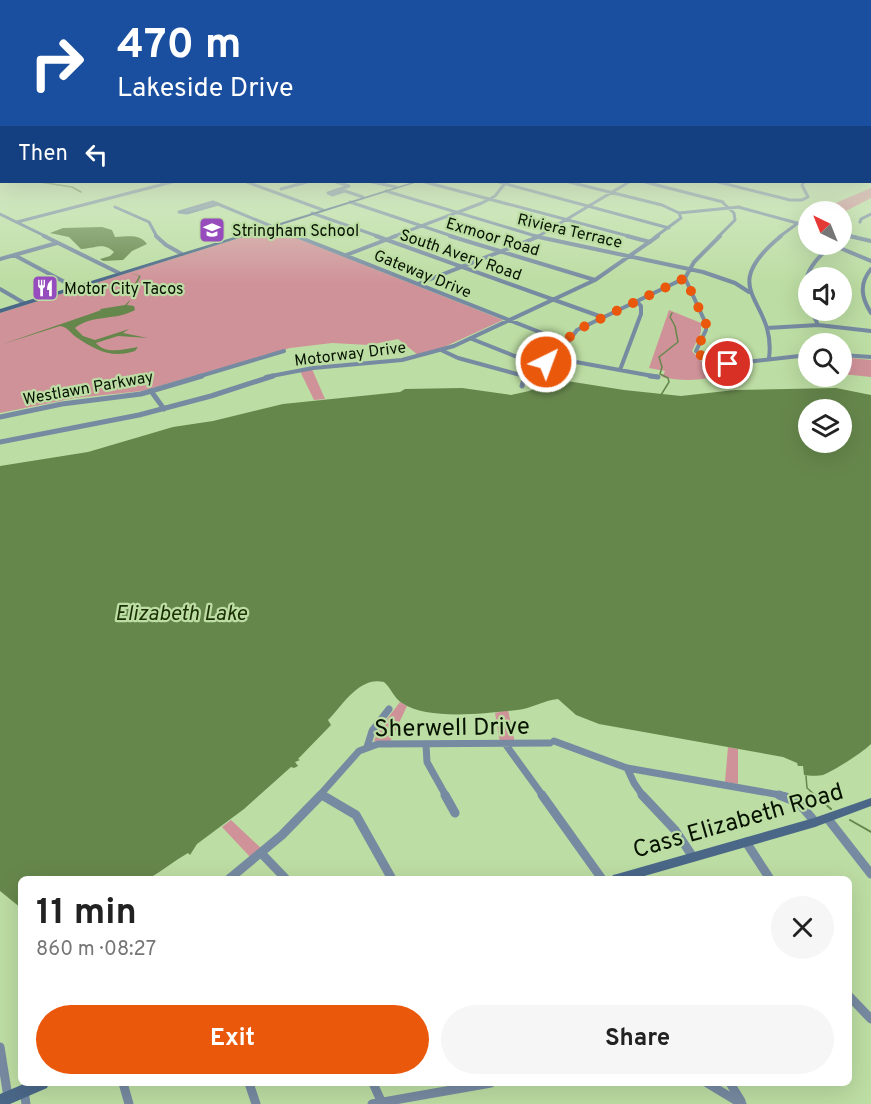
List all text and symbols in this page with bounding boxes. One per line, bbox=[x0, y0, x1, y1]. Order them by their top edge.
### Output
text: 470 m bbox=[117, 20, 242, 73]
icon: right bbox=[18, 24, 96, 102]
text: Lakeside Drive bbox=[117, 72, 294, 106]
icon: left bbox=[80, 138, 113, 171]
text: Then bbox=[18, 141, 68, 168]
north arrow bbox=[798, 201, 852, 255]
map controls bbox=[798, 201, 852, 453]
street label: Riviera Terrace bbox=[515, 210, 624, 254]
street label: Exmoor Road bbox=[443, 214, 542, 262]
school or university icon: Stringham School bbox=[197, 215, 227, 245]
place label: Stringham School bbox=[232, 222, 359, 242]
street label: South Avery Road bbox=[397, 226, 524, 286]
street label: Gateway Drive bbox=[371, 246, 474, 303]
button: sound bbox=[798, 267, 852, 321]
restaurant icon: Motor City Tacos bbox=[30, 273, 60, 303]
place label: Motor City Tacos bbox=[64, 280, 184, 300]
position arrow bbox=[514, 330, 578, 394]
button: search bbox=[798, 333, 852, 387]
street label: Motorway Drive bbox=[293, 338, 407, 372]
pin bbox=[702, 338, 753, 389]
icon: arrive bbox=[711, 347, 744, 380]
street label: Westlawn Parkway bbox=[22, 368, 155, 410]
button: layers bbox=[798, 399, 852, 453]
water label: Elizabeth Lake bbox=[115, 601, 248, 628]
street label: Sherwell Drive bbox=[374, 713, 530, 745]
street label: Cass Elizabeth Road bbox=[630, 778, 847, 866]
text: 11 min bbox=[36, 891, 137, 937]
button: close bbox=[771, 896, 834, 959]
text: 860 m · 08:27 bbox=[36, 937, 156, 963]
button: Exit bbox=[36, 1005, 429, 1074]
button: Share bbox=[441, 1005, 834, 1074]

